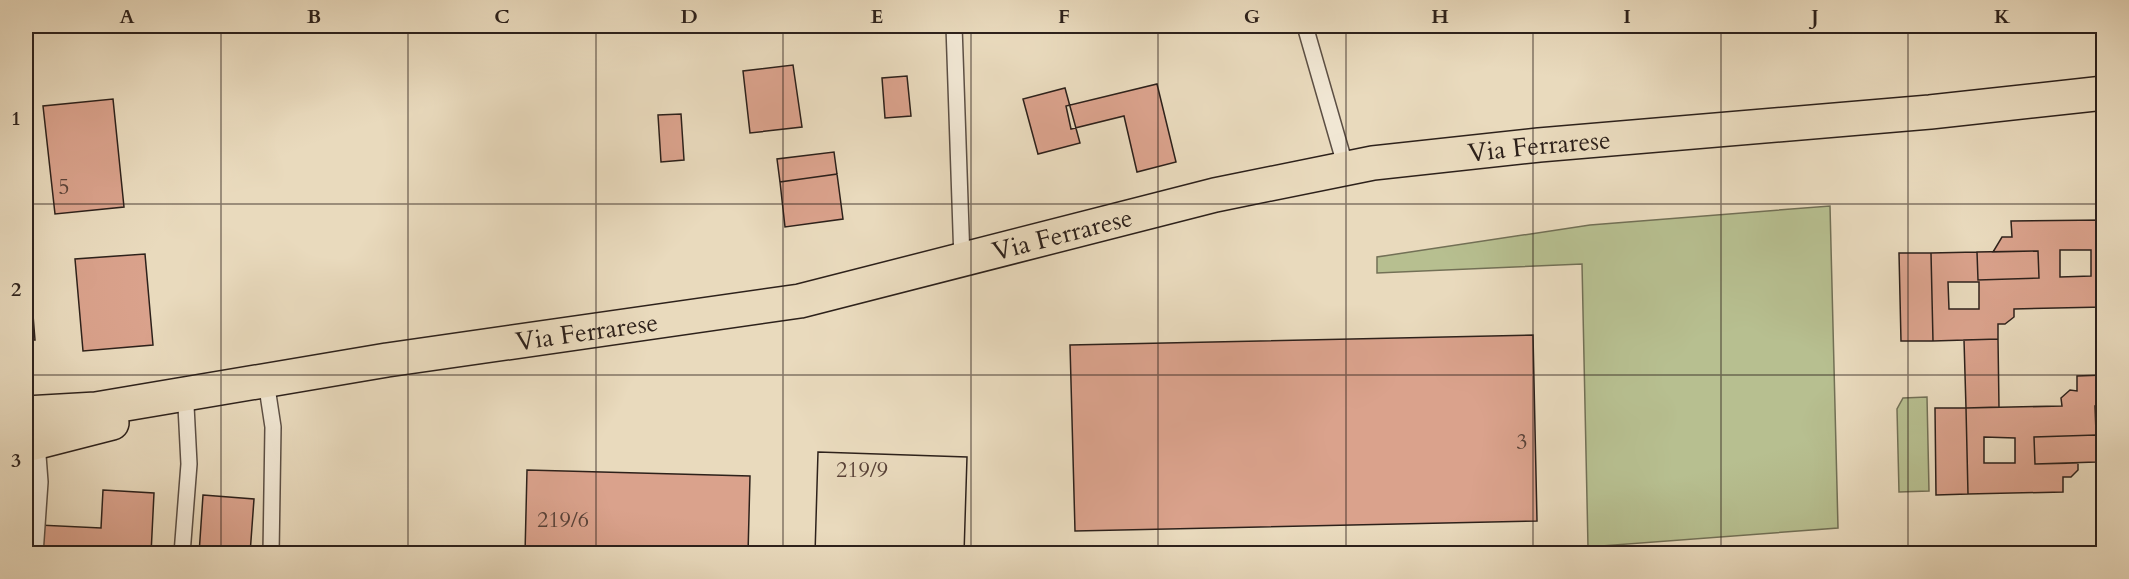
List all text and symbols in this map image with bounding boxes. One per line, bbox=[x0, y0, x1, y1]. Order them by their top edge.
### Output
text: A bbox=[119, 3, 135, 30]
text: B bbox=[307, 3, 321, 30]
text: C bbox=[494, 3, 510, 30]
text: D bbox=[680, 3, 698, 30]
text: E bbox=[871, 3, 883, 30]
text: F bbox=[1058, 3, 1070, 30]
text: G bbox=[1244, 3, 1260, 30]
text: H bbox=[1431, 3, 1449, 30]
text: I bbox=[1623, 3, 1631, 30]
text: J bbox=[1808, 3, 1819, 30]
text: K bbox=[1994, 3, 2011, 30]
text: 1 bbox=[11, 105, 21, 132]
street label: Via Ferrarese bbox=[1466, 122, 1612, 171]
house number: 5 bbox=[58, 172, 70, 202]
street label: Via Ferrarese bbox=[989, 200, 1136, 269]
text: 2 bbox=[11, 276, 21, 303]
street label: Via Ferrarese bbox=[513, 304, 660, 359]
house number: 3 bbox=[1516, 427, 1528, 457]
text: 3 bbox=[11, 447, 21, 474]
house number: 219/9 bbox=[836, 455, 888, 485]
house number: 219/6 bbox=[537, 505, 589, 535]

